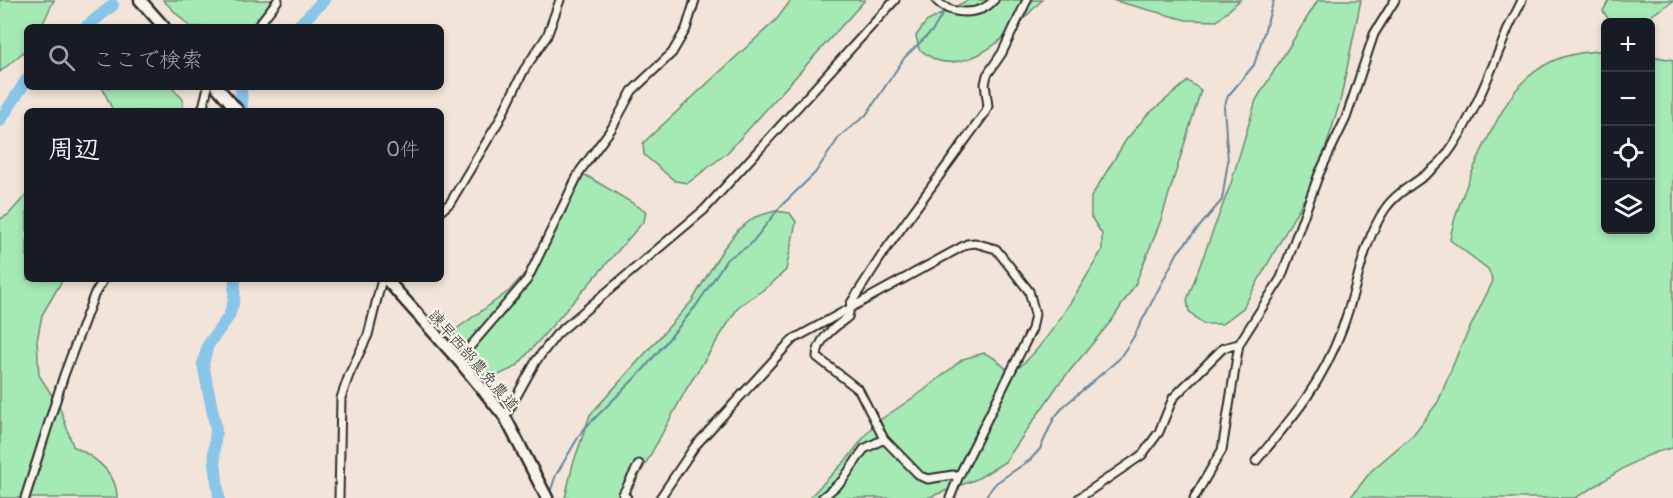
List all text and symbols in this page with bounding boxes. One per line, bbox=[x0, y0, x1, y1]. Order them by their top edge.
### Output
map controls bbox=[1601, 18, 1655, 234]
button: + bbox=[1601, 18, 1655, 72]
search box bbox=[24, 24, 444, 90]
icon: search bbox=[45, 41, 78, 74]
text: ここで検索 bbox=[93, 46, 203, 74]
button: − bbox=[1601, 72, 1655, 126]
button: locate bbox=[1601, 126, 1655, 180]
text: 周辺 bbox=[48, 134, 100, 166]
text: 0件 bbox=[386, 137, 420, 162]
button: layers bbox=[1601, 180, 1655, 234]
street label: 諫早西部農免農道 bbox=[424, 306, 523, 416]

